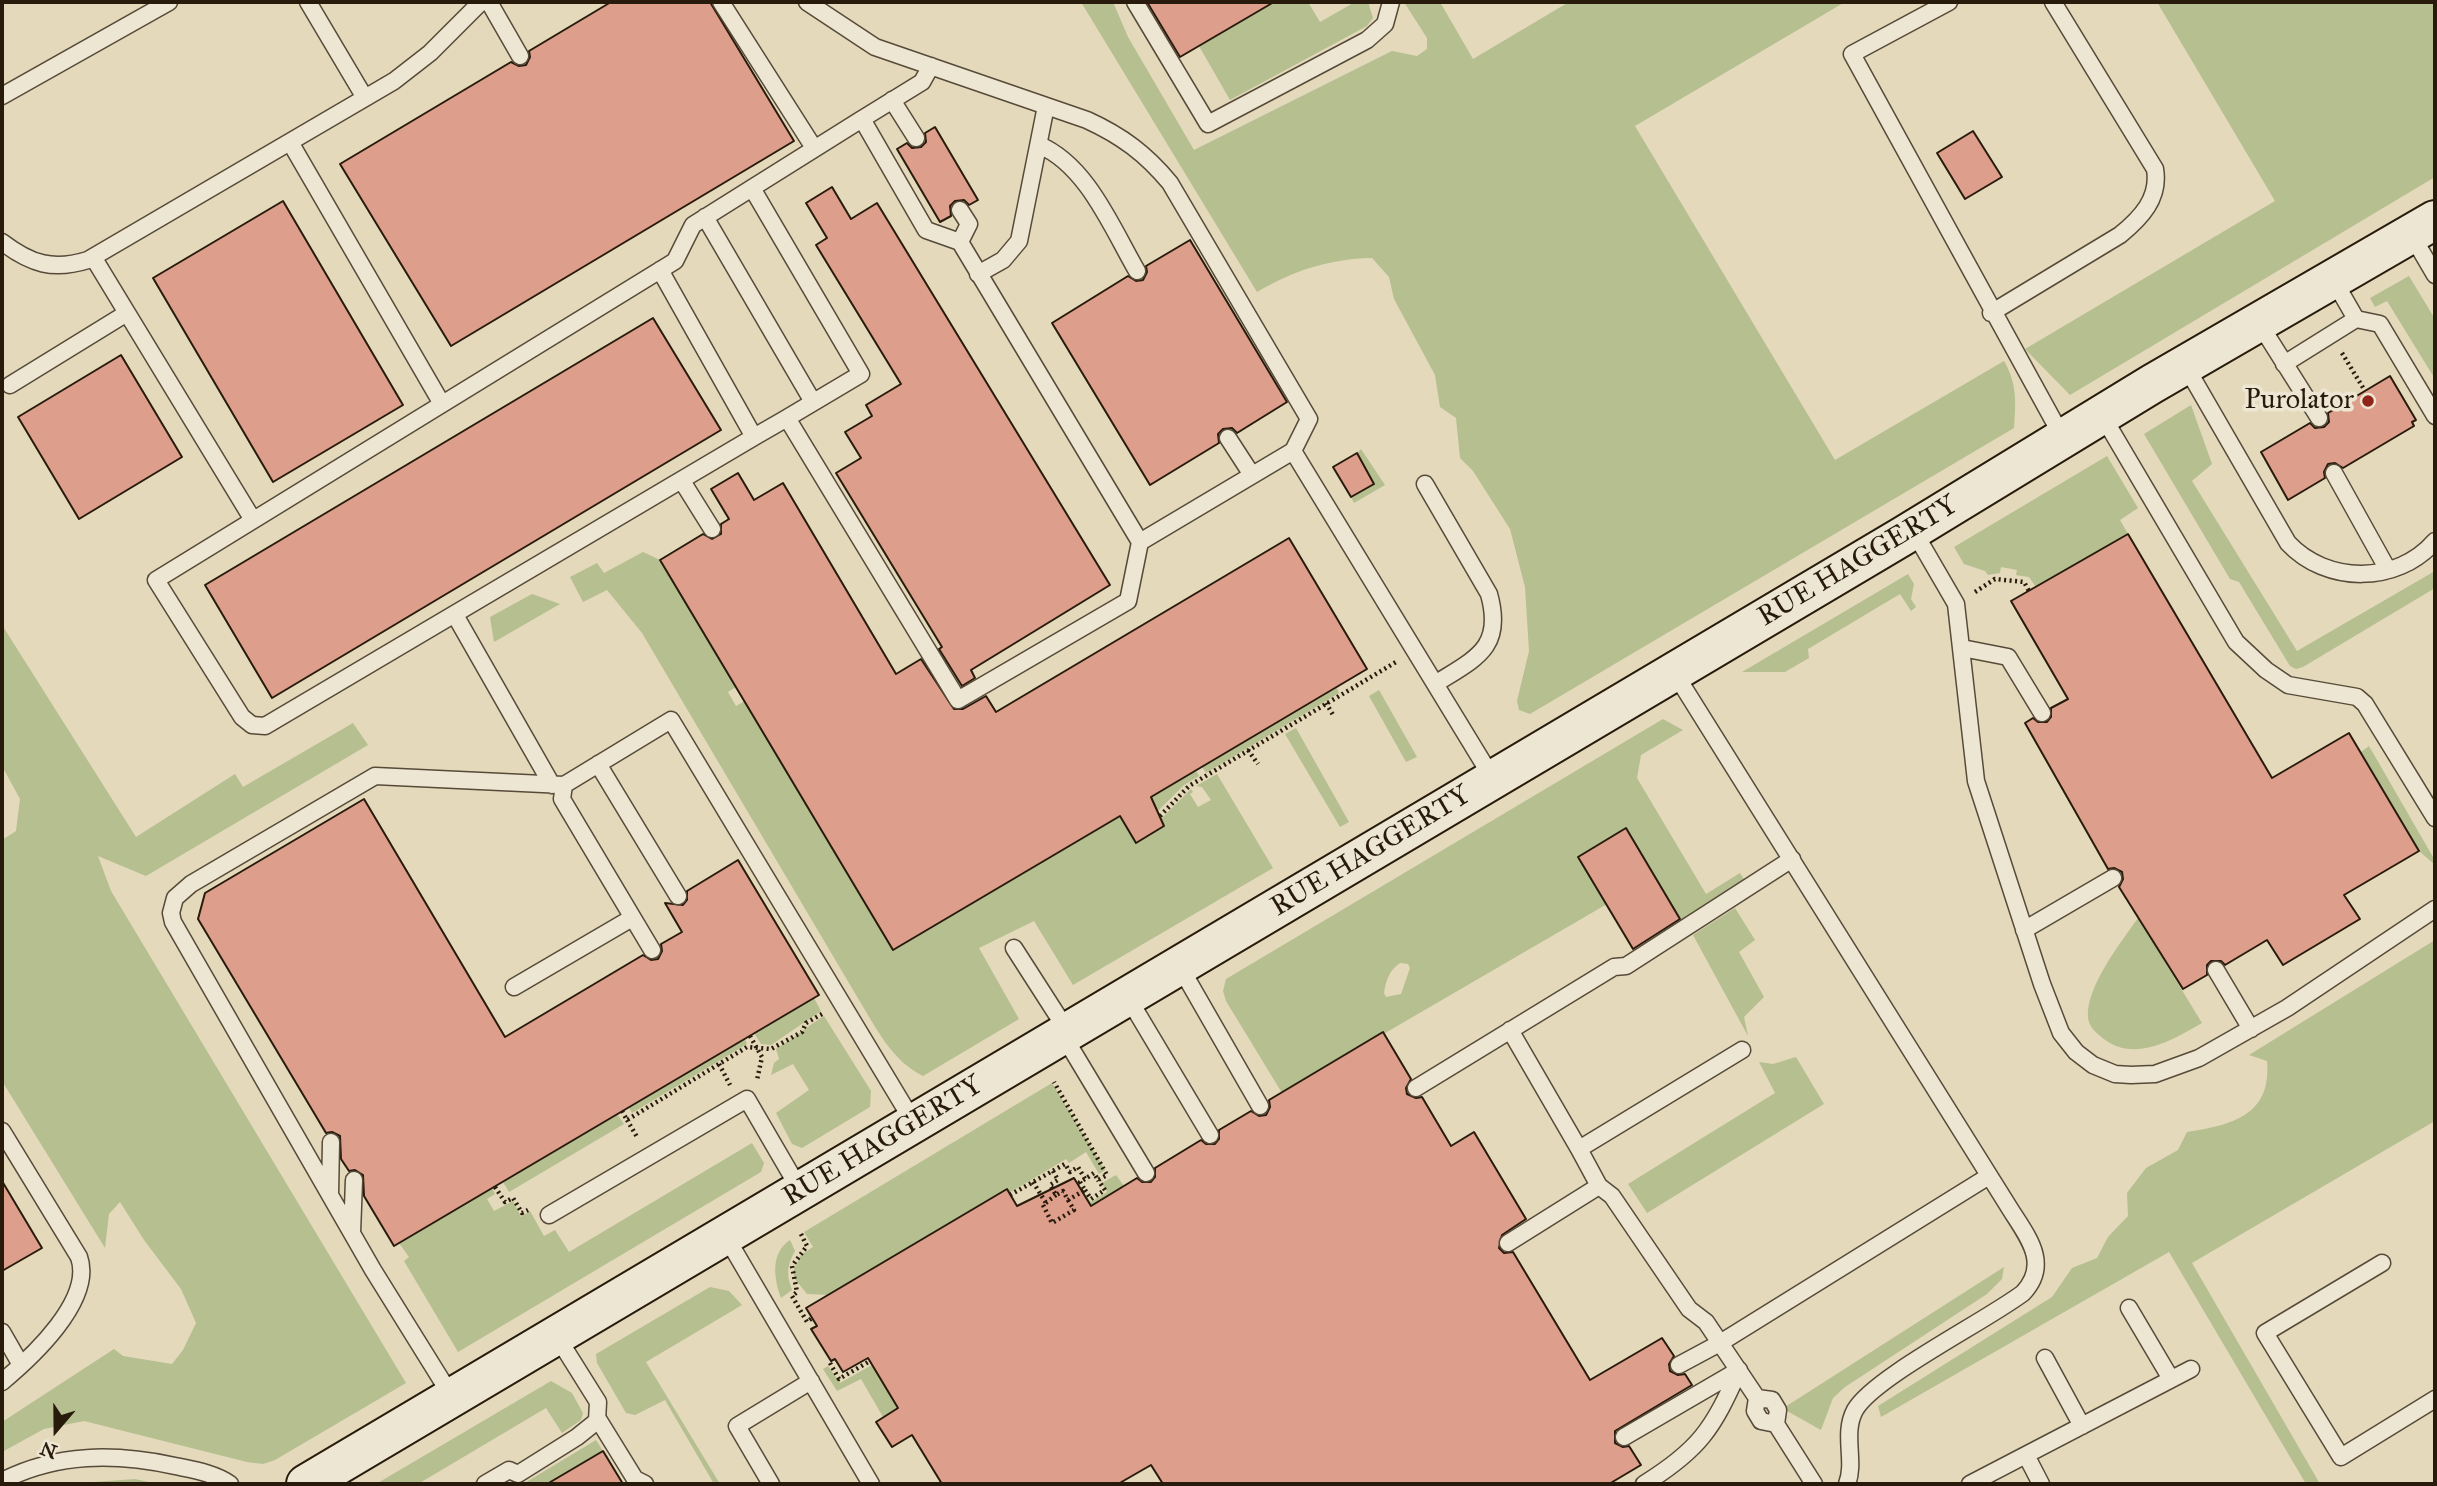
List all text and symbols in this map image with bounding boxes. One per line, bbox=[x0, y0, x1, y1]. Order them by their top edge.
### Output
place label: Purolator bbox=[2244, 384, 2354, 418]
marker: Purolator bbox=[2360, 393, 2376, 409]
street label: RUE HAGGERTY bbox=[1752, 489, 1964, 635]
street label: RUE HAGGERTY bbox=[1265, 779, 1477, 925]
street label: RUE HAGGERTY bbox=[777, 1069, 989, 1215]
north arrow bbox=[21, 1395, 91, 1465]
text: N bbox=[37, 1437, 60, 1464]

